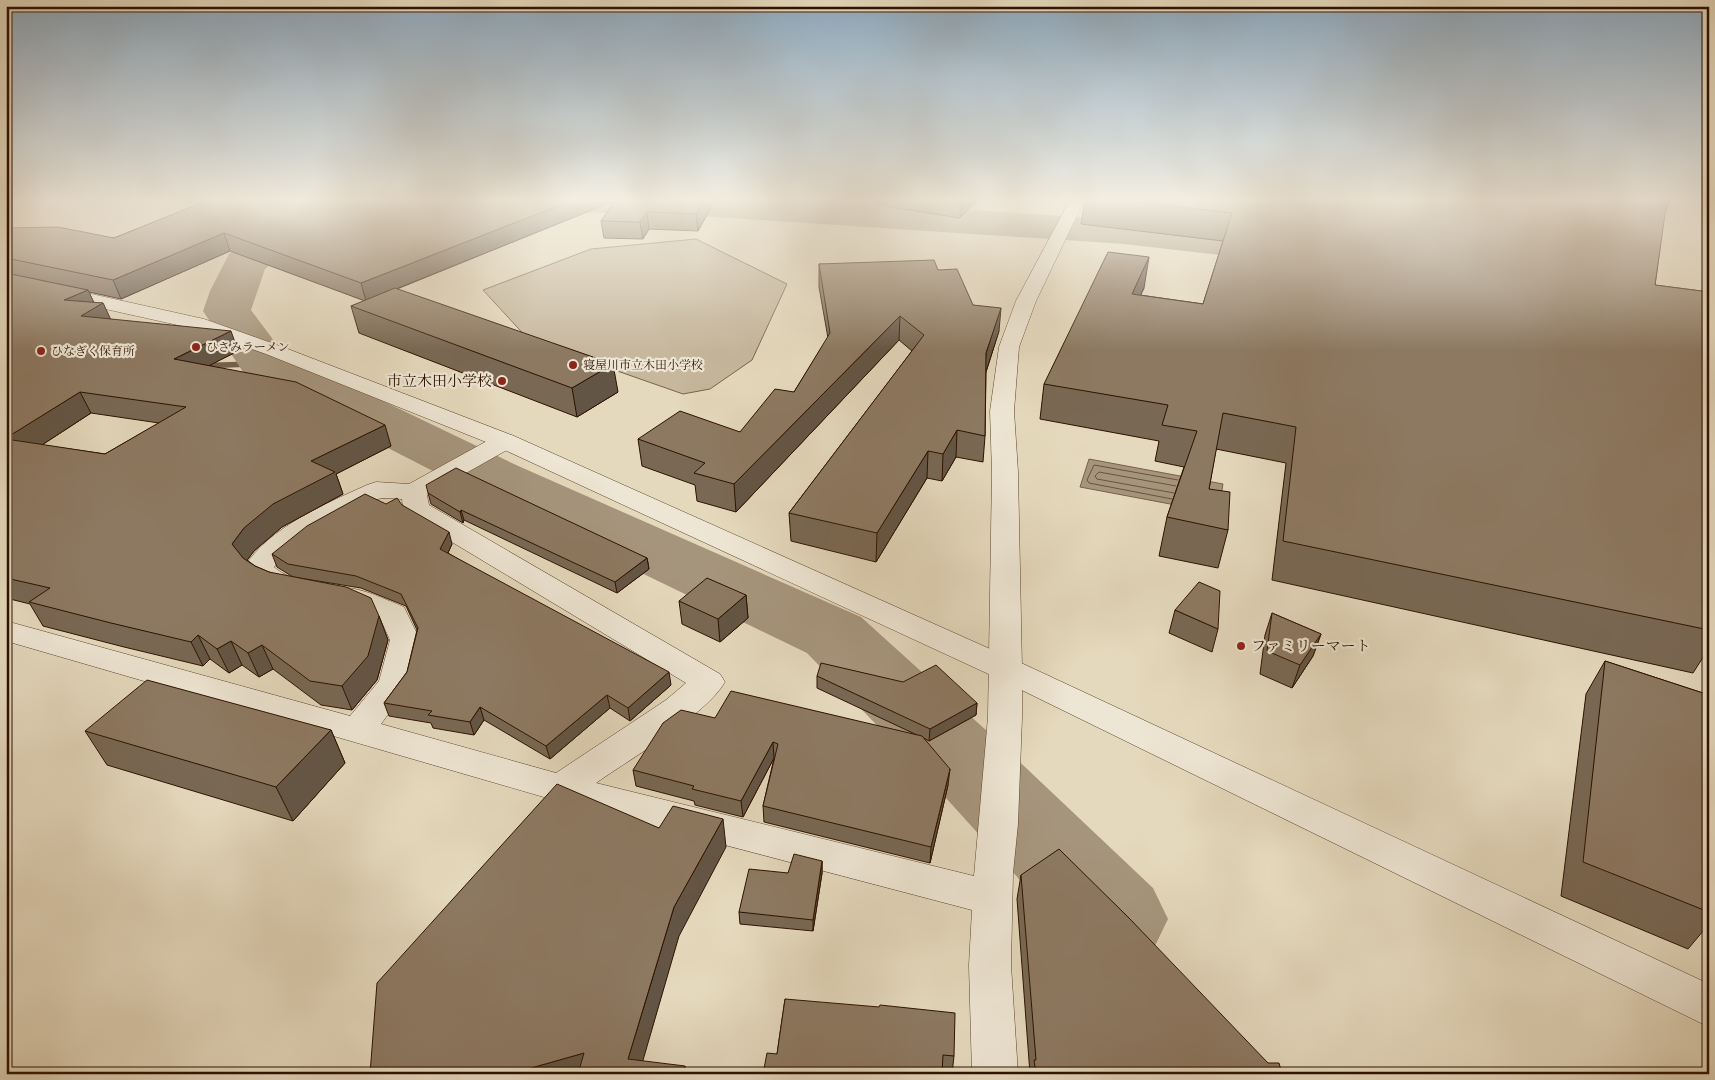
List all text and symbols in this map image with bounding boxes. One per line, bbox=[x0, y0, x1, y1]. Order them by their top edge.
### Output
place label: ひさみラーメン bbox=[206, 340, 289, 354]
marker: ひさみラーメン bbox=[190, 341, 202, 353]
place label: ひなぎく保育所 bbox=[51, 344, 135, 358]
marker: ひなぎく保育所 bbox=[35, 345, 47, 357]
place label: 寝屋川市立木田小学校 bbox=[583, 358, 703, 372]
marker: 寝屋川市立木田小学校 bbox=[567, 359, 579, 371]
place label: 市立木田小学校 bbox=[387, 372, 492, 390]
marker: 市立木田小学校 bbox=[496, 375, 508, 387]
place label: ファミリーマート bbox=[1251, 637, 1371, 655]
marker: ファミリーマート bbox=[1235, 640, 1247, 652]

